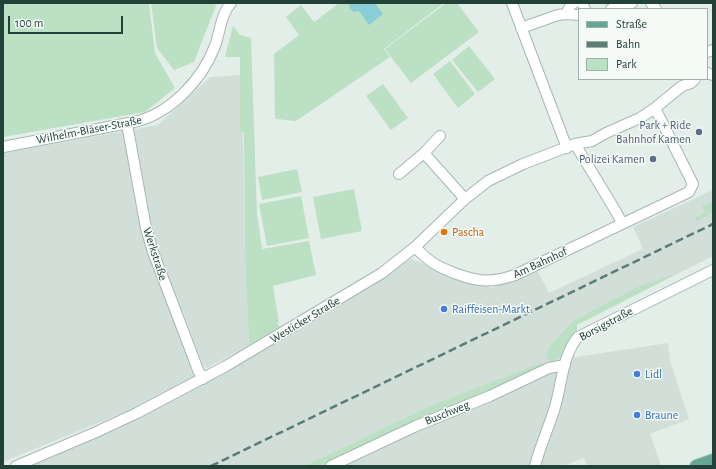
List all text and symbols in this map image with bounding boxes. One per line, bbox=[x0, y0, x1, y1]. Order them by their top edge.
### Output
scale bar bbox=[10, 8, 125, 34]
legend bbox=[578, 8, 708, 80]
text: 100 m bbox=[15, 17, 43, 29]
text: Straße bbox=[616, 18, 647, 30]
text: Bahn bbox=[616, 38, 640, 50]
text: Park bbox=[616, 58, 637, 70]
street label: Wilhelm-Bläser-Straße bbox=[35, 113, 143, 147]
place label: Park + Ride Bahnhof Kamen bbox=[616, 118, 691, 146]
marker: Park + Ride Bahnhof Kamen bbox=[694, 127, 704, 137]
place label: Polizei Kamen bbox=[579, 152, 645, 166]
marker: Polizei Kamen bbox=[648, 154, 658, 164]
place label: Pascha bbox=[452, 225, 484, 239]
street label: Werkstraße bbox=[140, 226, 170, 282]
marker: Pascha bbox=[439, 227, 449, 237]
street label: Am Bahnhof bbox=[511, 244, 569, 282]
street label: Westicker Straße bbox=[267, 293, 343, 347]
place label: Raiffeisen-Markt bbox=[452, 302, 530, 316]
marker: Raiffeisen-Markt bbox=[439, 304, 449, 314]
street label: Borsigstraße bbox=[577, 304, 635, 344]
place label: Lidl bbox=[645, 367, 662, 381]
marker: Lidl bbox=[632, 369, 642, 379]
street label: Buschweg bbox=[423, 398, 471, 428]
place label: Braune bbox=[645, 408, 678, 422]
marker: Braune bbox=[632, 410, 642, 420]

